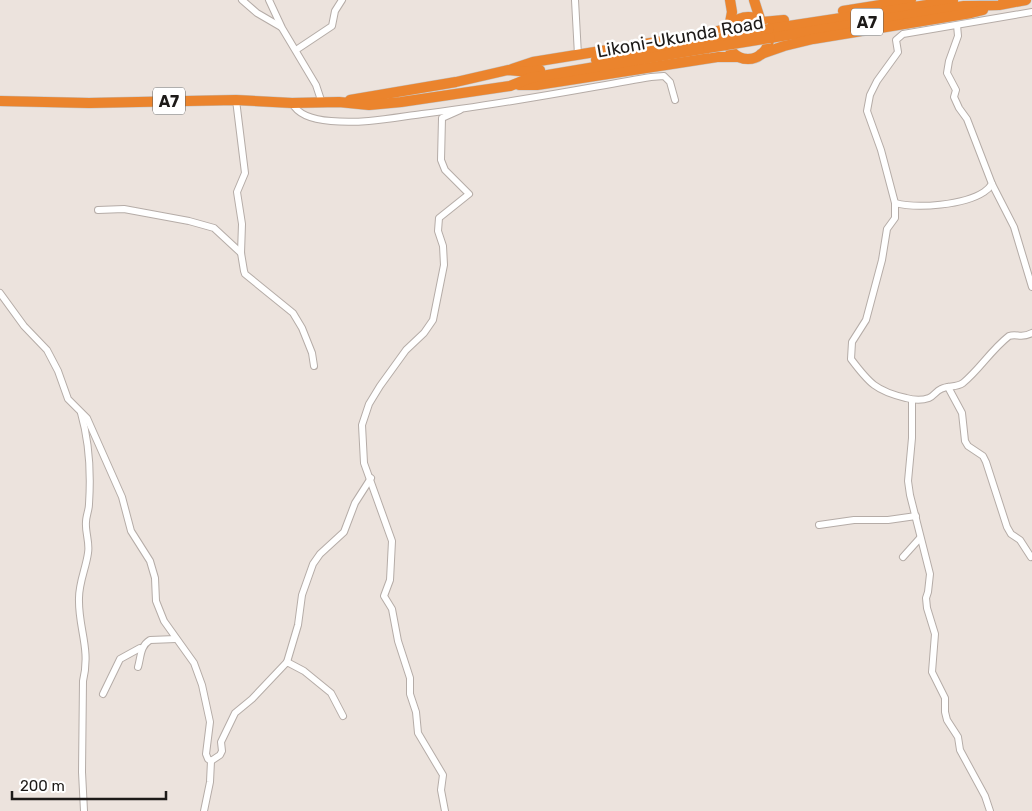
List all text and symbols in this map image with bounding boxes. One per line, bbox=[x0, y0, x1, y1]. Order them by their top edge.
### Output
road number: A7 bbox=[851, 8, 883, 36]
street label: Likoni-Ukunda Road bbox=[595, 12, 765, 62]
road number: A7 bbox=[153, 88, 185, 114]
scale bar bbox=[12, 768, 166, 800]
text: 200 m bbox=[20, 777, 65, 795]

